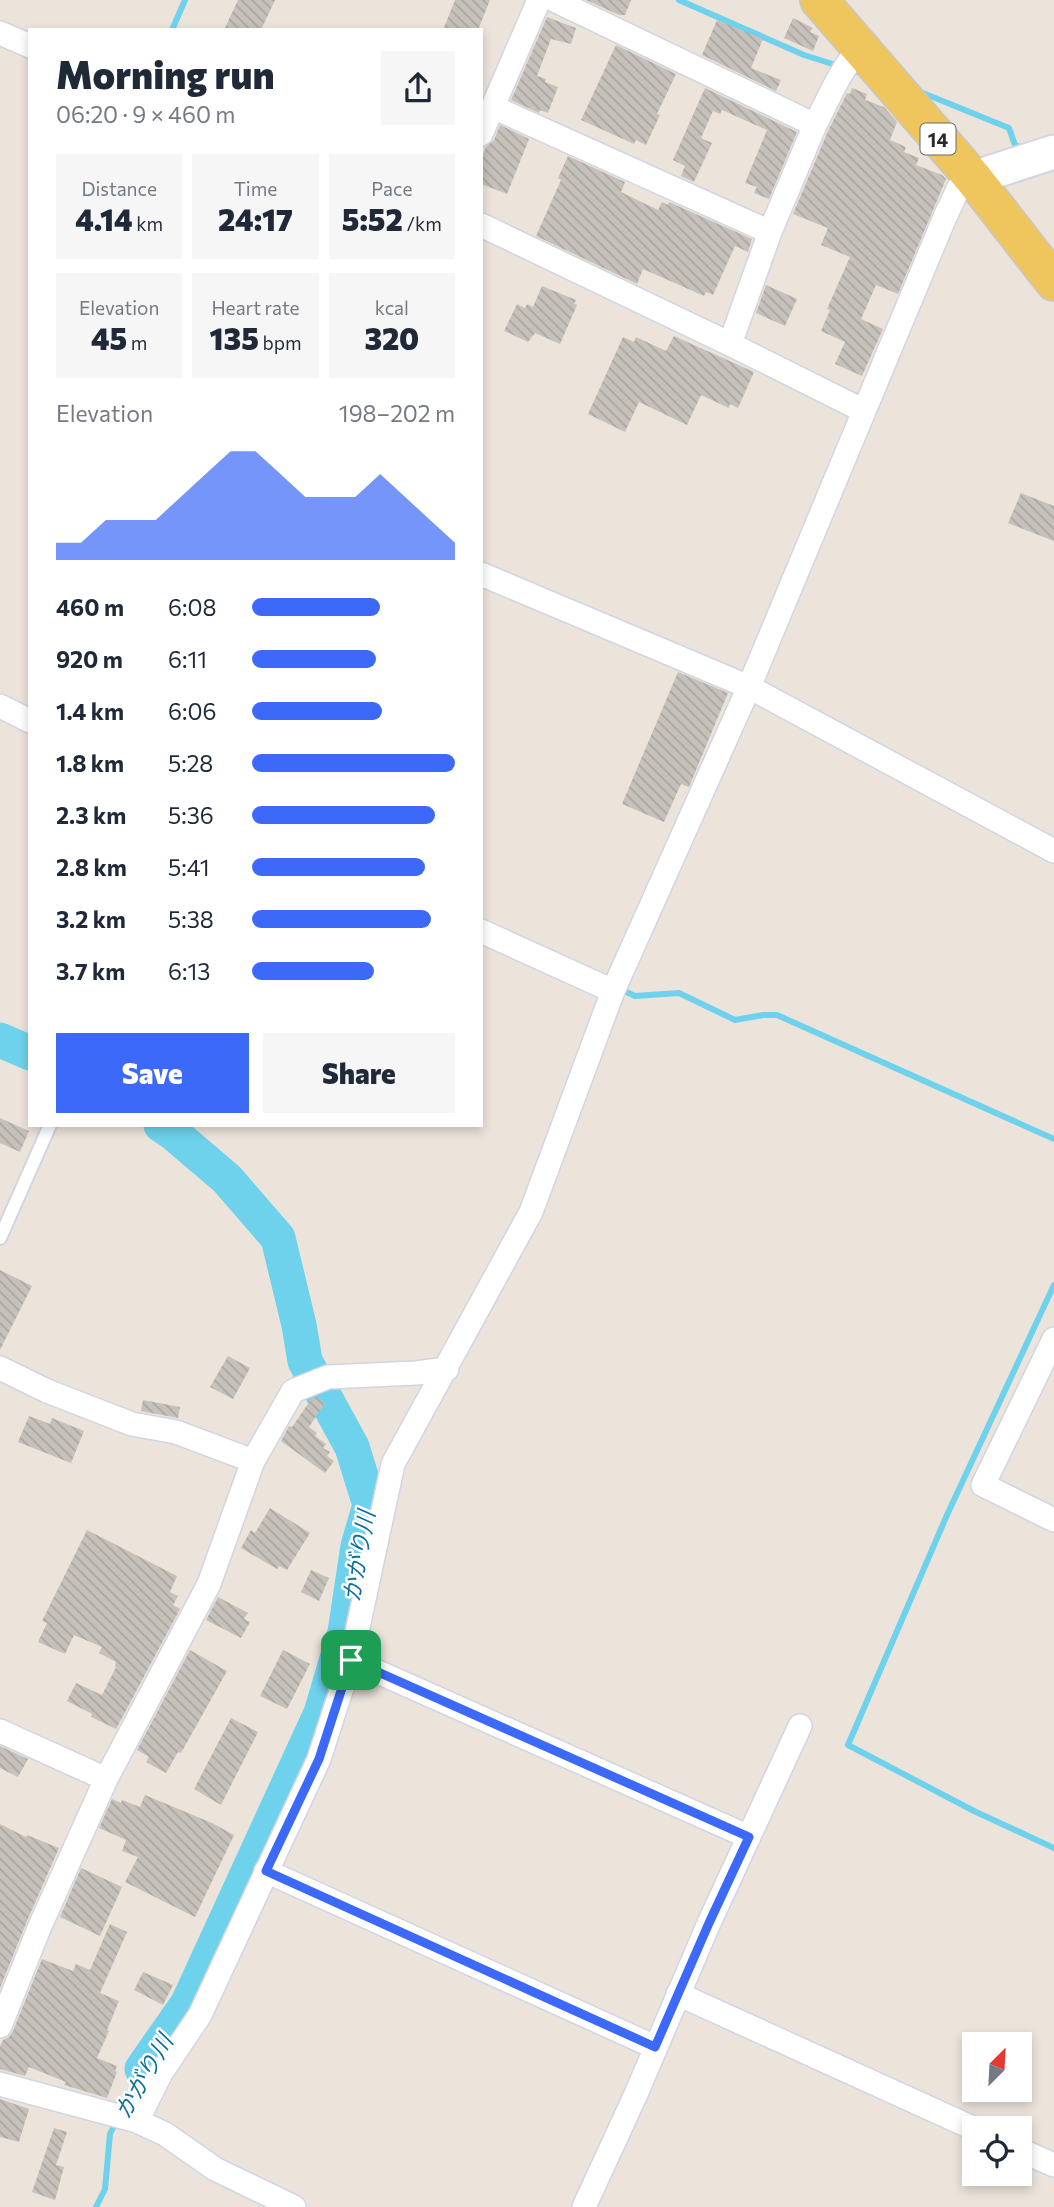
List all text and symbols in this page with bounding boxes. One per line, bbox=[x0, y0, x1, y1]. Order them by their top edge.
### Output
text: Morning run bbox=[56, 50, 275, 97]
button: share bbox=[381, 51, 455, 125]
text: 06:20 · 9 × 460 m bbox=[56, 100, 235, 128]
road number: 14 bbox=[920, 124, 956, 154]
text: Distance bbox=[81, 177, 157, 200]
text: Time bbox=[234, 177, 277, 200]
text: Pace bbox=[371, 177, 412, 200]
text: 4.14 bbox=[75, 200, 133, 237]
text: 24:17 bbox=[218, 200, 293, 237]
text: 5:52 bbox=[342, 200, 403, 237]
text: km bbox=[133, 212, 163, 235]
text: /km bbox=[403, 212, 442, 235]
text: Elevation bbox=[79, 296, 159, 319]
text: Heart rate bbox=[211, 296, 300, 319]
text: kcal bbox=[375, 296, 409, 319]
text: 45 bbox=[91, 319, 127, 356]
text: 135 bbox=[209, 319, 259, 356]
text: 320 bbox=[364, 319, 419, 356]
text: m bbox=[127, 331, 147, 354]
text: bpm bbox=[259, 331, 302, 354]
text: Elevation bbox=[56, 399, 153, 427]
text: 198–202 m bbox=[339, 399, 455, 427]
text: 460 m bbox=[56, 593, 124, 621]
text: 6:08 bbox=[168, 593, 216, 621]
text: 920 m bbox=[56, 645, 123, 673]
text: 6:11 bbox=[168, 645, 207, 673]
text: 1.4 km bbox=[56, 697, 124, 725]
text: 6:06 bbox=[168, 697, 216, 725]
text: 1.8 km bbox=[56, 749, 124, 777]
text: 5:28 bbox=[168, 749, 213, 777]
text: 2.3 km bbox=[56, 801, 126, 829]
text: 5:36 bbox=[168, 801, 214, 829]
text: 2.8 km bbox=[56, 853, 127, 881]
text: 5:41 bbox=[168, 853, 210, 881]
text: 3.2 km bbox=[56, 905, 126, 933]
text: 5:38 bbox=[168, 905, 214, 933]
text: 3.7 km bbox=[56, 957, 125, 985]
text: 6:13 bbox=[168, 957, 210, 985]
button: Save bbox=[56, 1033, 249, 1113]
button: Share bbox=[263, 1033, 455, 1113]
water label: かがり川 bbox=[336, 1505, 380, 1604]
pin bbox=[321, 1630, 381, 1690]
icon: arrive bbox=[332, 1641, 370, 1679]
water label: かがり川 bbox=[108, 2027, 180, 2123]
north arrow bbox=[962, 2032, 1032, 2102]
map controls bbox=[962, 2032, 1032, 2186]
button: locate bbox=[962, 2116, 1032, 2186]

